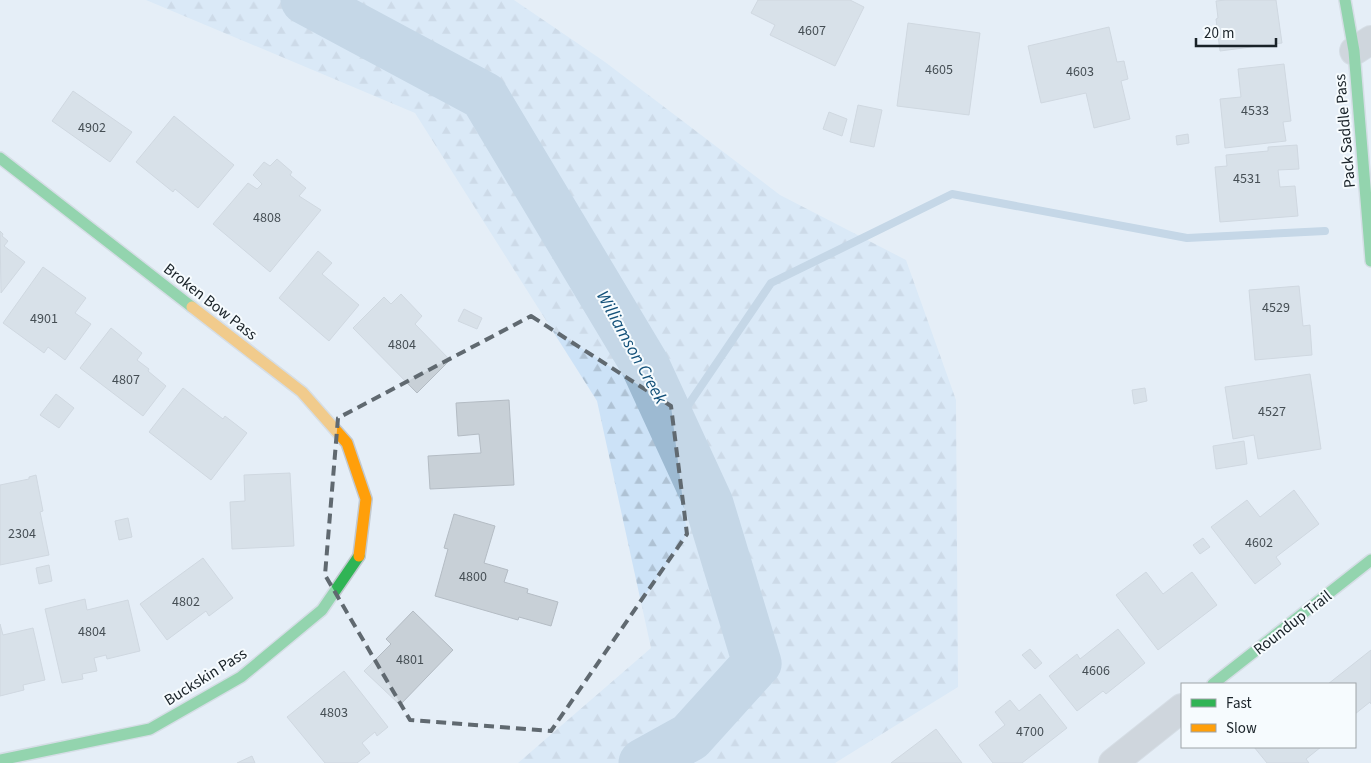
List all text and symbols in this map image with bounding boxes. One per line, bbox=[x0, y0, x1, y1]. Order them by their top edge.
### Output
scale bar bbox=[1196, 15, 1276, 47]
house number: 4607 bbox=[798, 21, 826, 41]
text: 20 m bbox=[1204, 23, 1234, 44]
house number: 4605 bbox=[925, 60, 953, 80]
house number: 4603 bbox=[1066, 62, 1094, 82]
street label: Pack Saddle Pass bbox=[1329, 73, 1361, 189]
house number: 4533 bbox=[1241, 101, 1269, 121]
house number: 4902 bbox=[78, 118, 106, 138]
house number: 4531 bbox=[1233, 169, 1261, 189]
house number: 4808 bbox=[253, 208, 281, 228]
street label: Broken Bow Pass bbox=[159, 258, 262, 346]
water label: Williamson Creek bbox=[590, 286, 673, 409]
house number: 4529 bbox=[1262, 298, 1290, 318]
house number: 4901 bbox=[30, 309, 58, 329]
house number: 4804 bbox=[388, 335, 416, 355]
house number: 4807 bbox=[112, 370, 140, 390]
house number: 4527 bbox=[1258, 402, 1286, 422]
house number: 2304 bbox=[8, 524, 36, 544]
house number: 4602 bbox=[1245, 533, 1273, 553]
house number: 4800 bbox=[459, 567, 487, 587]
street label: Roundup Trail bbox=[1249, 585, 1336, 660]
house number: 4802 bbox=[172, 592, 200, 612]
house number: 4804 bbox=[78, 622, 106, 642]
street label: Buckskin Pass bbox=[160, 643, 251, 711]
house number: 4801 bbox=[396, 650, 424, 670]
house number: 4606 bbox=[1082, 661, 1110, 681]
legend bbox=[1181, 683, 1356, 748]
text: Fast bbox=[1226, 693, 1252, 714]
house number: 4803 bbox=[320, 703, 348, 723]
text: Slow bbox=[1226, 718, 1257, 739]
house number: 4700 bbox=[1016, 722, 1044, 742]

